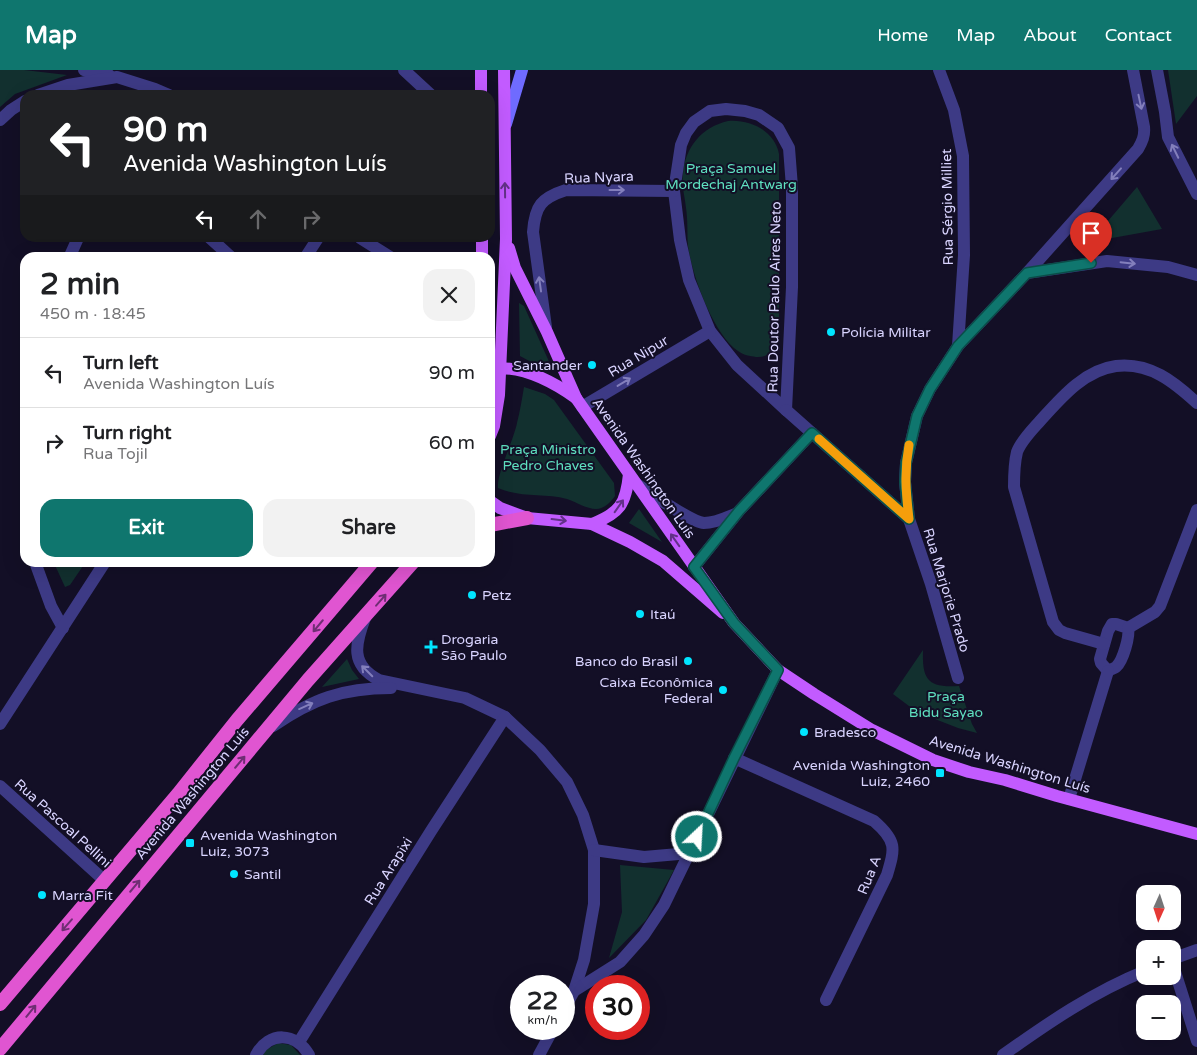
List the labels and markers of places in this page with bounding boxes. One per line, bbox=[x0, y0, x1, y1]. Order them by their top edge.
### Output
pin bbox=[1070, 212, 1112, 263]
place label: Polícia Militar bbox=[841, 324, 931, 341]
marker: Polícia Militar bbox=[825, 326, 837, 338]
place label: Santander bbox=[513, 357, 583, 374]
marker: Santander bbox=[586, 359, 598, 371]
place label: Petz bbox=[482, 587, 511, 604]
marker: Petz bbox=[466, 589, 478, 601]
place label: Itaú bbox=[650, 606, 676, 623]
marker: Itaú bbox=[634, 608, 646, 620]
place label: Drogaria São Paulo bbox=[441, 631, 507, 664]
marker: Drogaria São Paulo bbox=[425, 641, 437, 653]
place label: Banco do Brasil bbox=[575, 653, 678, 670]
marker: Banco do Brasil bbox=[682, 655, 694, 667]
place label: Caixa Econômica Federal bbox=[599, 674, 713, 707]
marker: Caixa Econômica Federal bbox=[717, 684, 729, 696]
place label: Bradesco bbox=[814, 724, 876, 741]
marker: Bradesco bbox=[798, 726, 810, 738]
place label: Avenida Washington Luiz, 2460 bbox=[793, 757, 930, 790]
marker: Avenida Washington Luiz, 2460 bbox=[934, 767, 946, 779]
place label: Avenida Washington Luiz, 3073 bbox=[200, 827, 337, 860]
marker: Avenida Washington Luiz, 3073 bbox=[184, 837, 196, 849]
place label: Santil bbox=[244, 866, 281, 883]
marker: Santil bbox=[228, 868, 240, 880]
place label: Marra Fit bbox=[52, 887, 113, 904]
marker: Marra Fit bbox=[36, 889, 48, 901]

